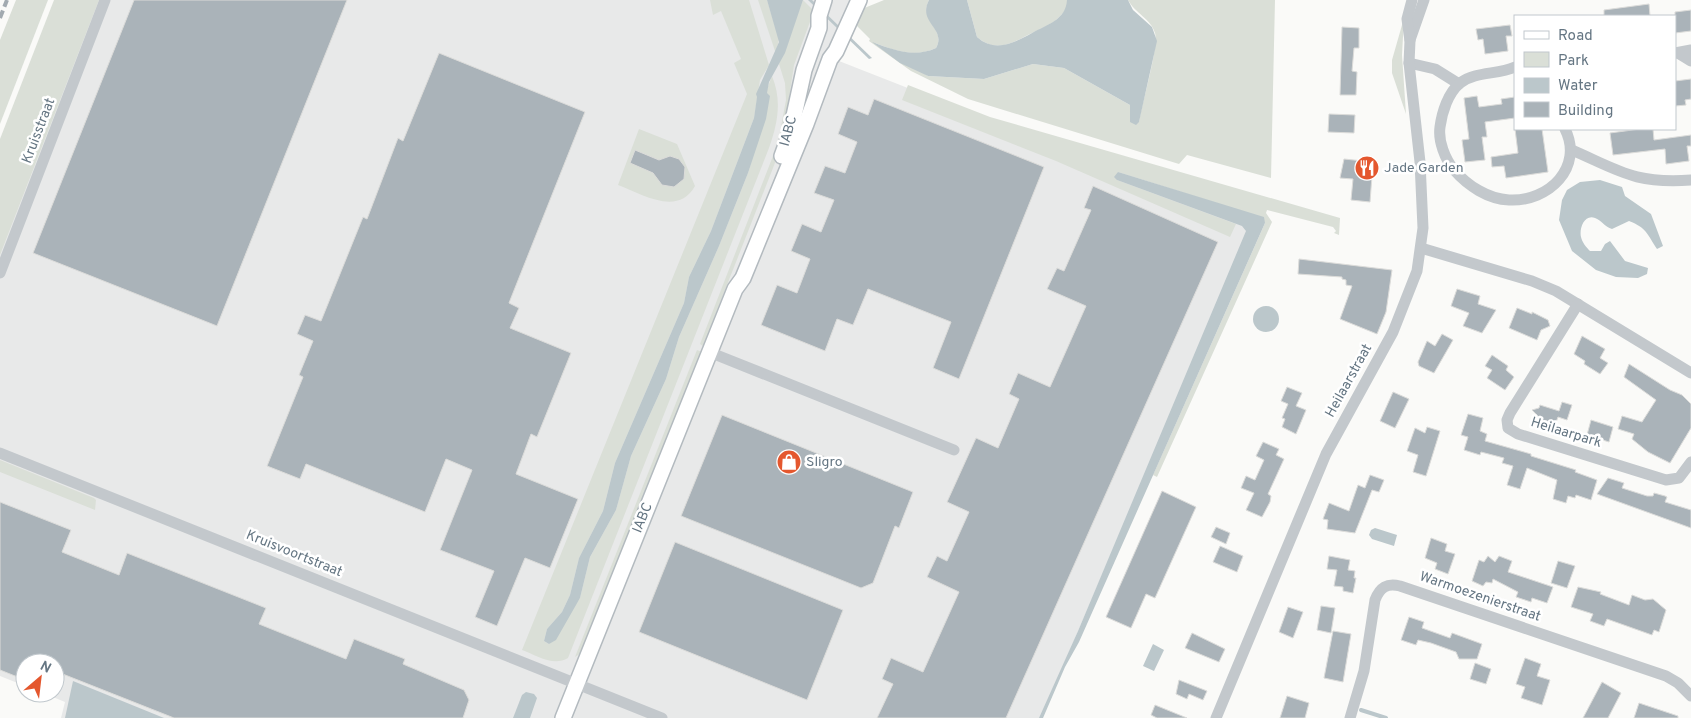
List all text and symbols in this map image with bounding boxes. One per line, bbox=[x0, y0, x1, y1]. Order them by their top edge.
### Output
legend bbox=[1514, 15, 1676, 130]
text: Road bbox=[1558, 27, 1593, 46]
text: Park bbox=[1558, 52, 1589, 71]
text: Water bbox=[1558, 77, 1598, 96]
street label: Kruisstraat bbox=[19, 96, 59, 166]
text: Building bbox=[1558, 102, 1613, 121]
street label: IABC bbox=[777, 114, 801, 148]
restaurant icon: Jade Garden bbox=[1354, 155, 1380, 181]
place label: Jade Garden bbox=[1384, 160, 1464, 177]
street label: Heilaarstraat bbox=[1322, 341, 1376, 421]
street label: Heilaarpark bbox=[1528, 414, 1604, 452]
shop icon: Sligro bbox=[776, 449, 802, 475]
place label: Sligro bbox=[806, 454, 843, 471]
street label: IABC bbox=[629, 500, 657, 536]
street label: Kruisvoortstraat bbox=[243, 527, 345, 581]
street label: Warmoezenierstraat bbox=[1417, 568, 1543, 626]
north arrow bbox=[15, 653, 65, 703]
text: N bbox=[37, 658, 54, 678]

